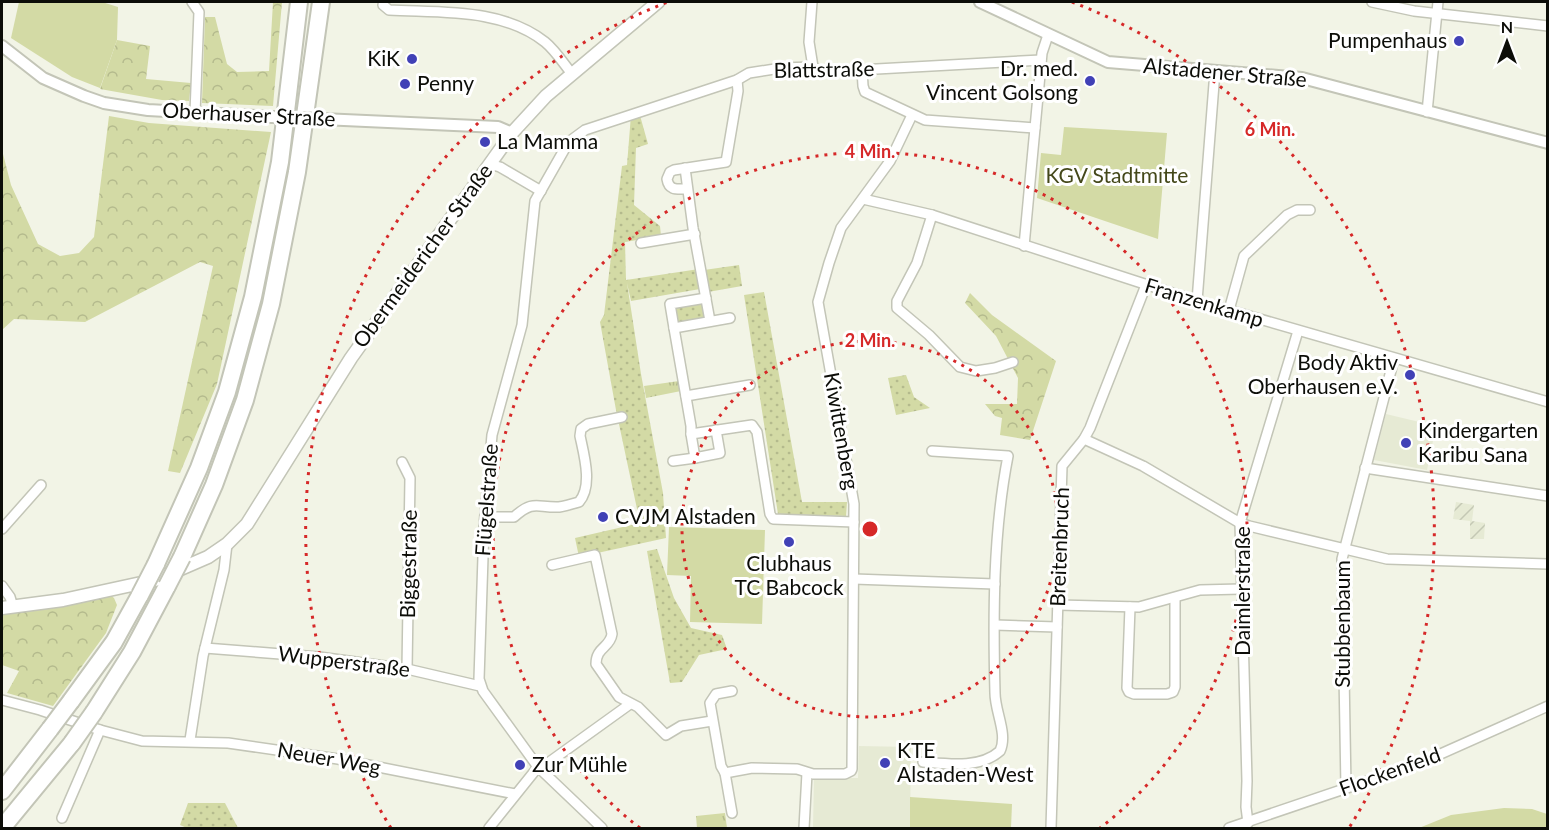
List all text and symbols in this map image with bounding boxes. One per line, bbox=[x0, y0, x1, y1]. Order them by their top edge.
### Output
north arrow bbox=[1477, 12, 1537, 72]
text: N bbox=[1501, 17, 1513, 36]
place label: Pumpenhaus bbox=[1328, 27, 1447, 52]
marker: Pumpenhaus bbox=[1452, 34, 1466, 48]
place label: KiK bbox=[367, 45, 400, 70]
marker: KiK bbox=[405, 52, 419, 66]
street label: Alstadener Straße bbox=[1142, 52, 1308, 91]
street label: Blattstraße bbox=[773, 55, 875, 82]
place label: Dr. med. Vincent Golsong bbox=[926, 55, 1078, 104]
place label: Penny bbox=[417, 70, 474, 95]
marker: Dr. med. Vincent Golsong bbox=[1083, 74, 1097, 88]
marker: Penny bbox=[398, 77, 412, 91]
street label: Oberhauser Straße bbox=[162, 96, 336, 131]
text: 6 Min. bbox=[1245, 118, 1295, 140]
place label: La Mamma bbox=[497, 128, 598, 153]
marker: La Mamma bbox=[478, 135, 492, 149]
text: 4 Min. bbox=[845, 140, 895, 162]
street label: Obermeidericher Straße bbox=[347, 158, 497, 352]
park label: KGV Stadtmitte bbox=[1046, 162, 1188, 187]
street label: Franzenkamp bbox=[1142, 272, 1267, 331]
text: 2 Min. bbox=[845, 329, 895, 351]
place label: Body Aktiv Oberhausen e.V. bbox=[1248, 349, 1398, 398]
marker: Body Aktiv Oberhausen e.V. bbox=[1403, 368, 1417, 382]
street label: Kiwittenberg bbox=[820, 370, 865, 491]
place label: Kindergarten Karibu Sana bbox=[1418, 417, 1538, 466]
marker: Kindergarten Karibu Sana bbox=[1399, 436, 1413, 450]
street label: Flügelstraße bbox=[469, 443, 502, 557]
street label: Breitenbruch bbox=[1044, 487, 1073, 607]
place label: CVJM Alstaden bbox=[615, 503, 756, 528]
street label: Biggestraße bbox=[394, 509, 421, 619]
marker: CVJM Alstaden bbox=[596, 510, 610, 524]
centre of rings bbox=[860, 519, 880, 539]
street label: Daimlerstraße bbox=[1229, 526, 1254, 656]
marker: Clubhaus TC Babcock bbox=[782, 535, 796, 549]
place label: Clubhaus TC Babcock bbox=[734, 550, 844, 599]
street label: Stubbenbaum bbox=[1329, 560, 1354, 688]
street label: Wupperstraße bbox=[277, 640, 412, 681]
street label: Neuer Weg bbox=[276, 736, 383, 779]
place label: KTE Alstaden-West bbox=[897, 737, 1034, 786]
street label: Flockenfeld bbox=[1335, 741, 1444, 800]
place label: Zur Mühle bbox=[532, 751, 627, 776]
marker: KTE Alstaden-West bbox=[878, 756, 892, 770]
marker: Zur Mühle bbox=[513, 758, 527, 772]

